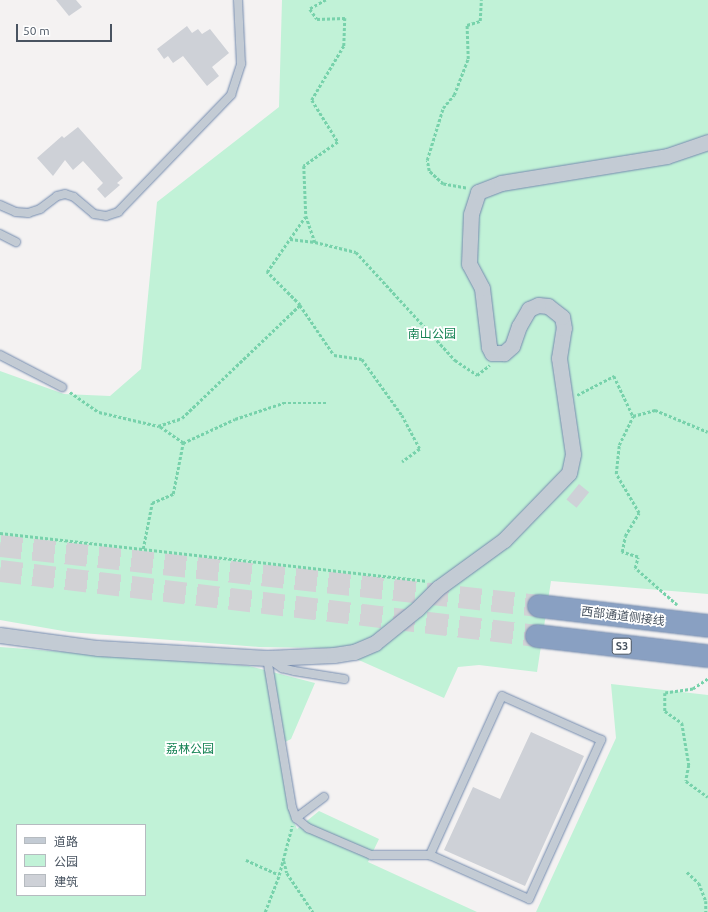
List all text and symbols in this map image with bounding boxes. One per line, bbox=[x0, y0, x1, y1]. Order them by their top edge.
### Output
scale bar bbox=[18, 16, 114, 42]
text: 50 m bbox=[23, 24, 50, 37]
park label: 南山公园 bbox=[408, 327, 456, 341]
street label: 西部通道侧接线 bbox=[580, 604, 666, 628]
road number: S3 bbox=[611, 637, 633, 655]
park label: 荔林公园 bbox=[166, 742, 214, 756]
legend bbox=[16, 824, 146, 896]
text: 道路 bbox=[54, 835, 78, 848]
text: 公园 bbox=[54, 855, 78, 868]
text: 建筑 bbox=[54, 875, 78, 888]

